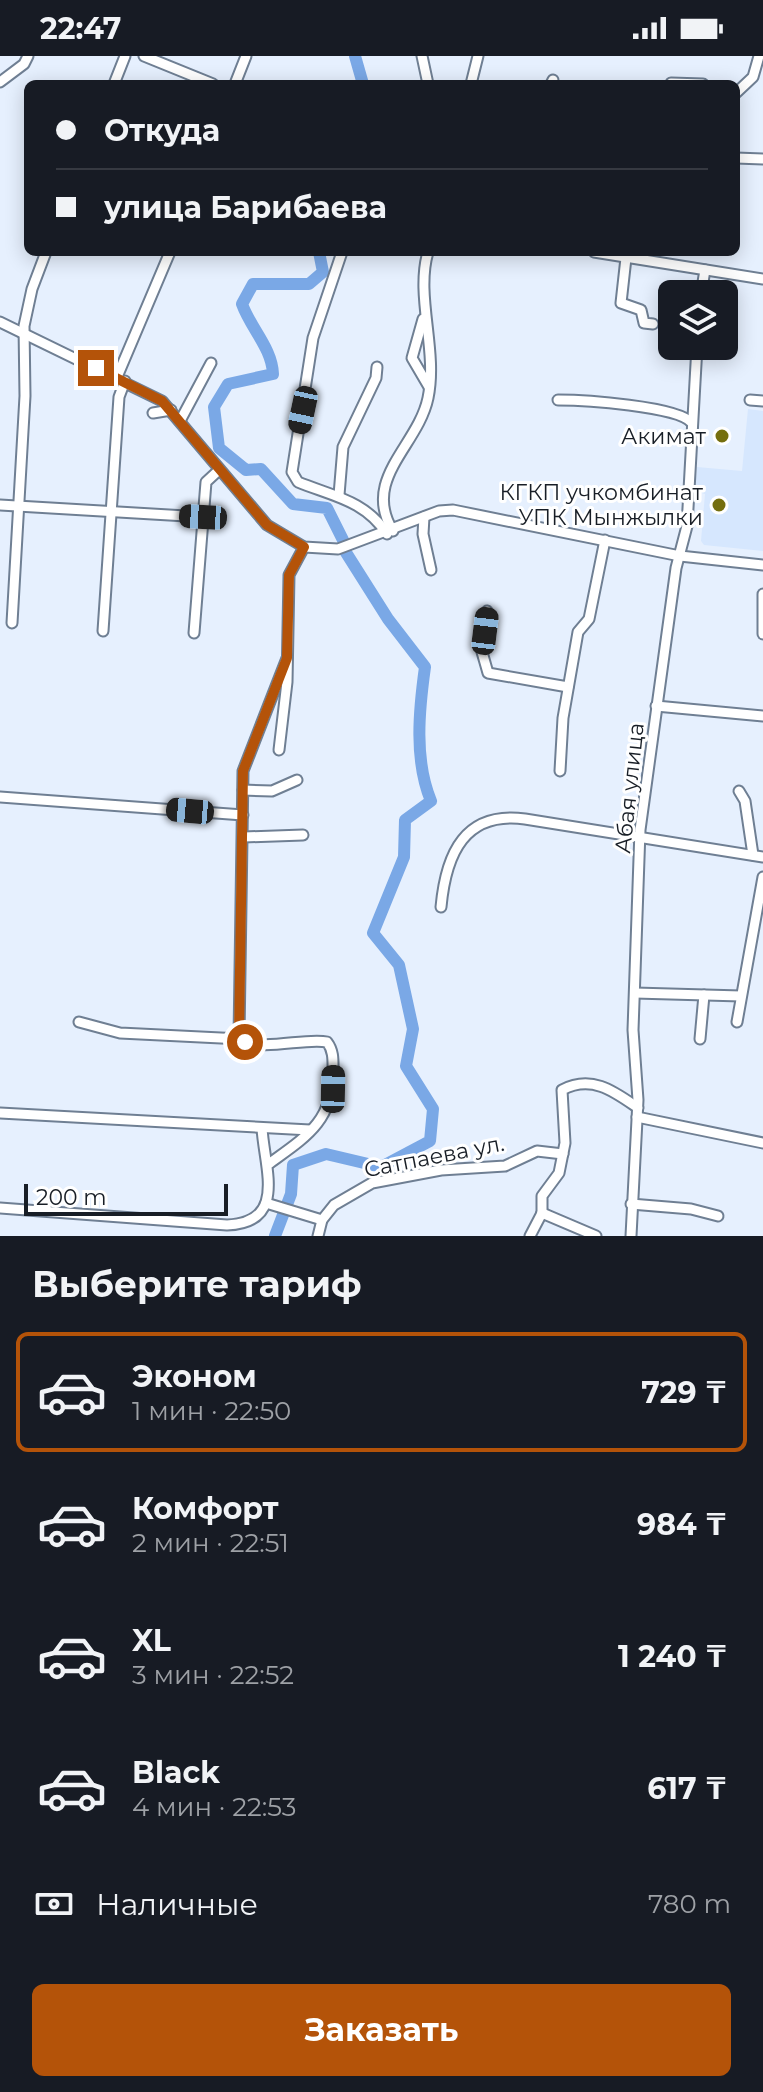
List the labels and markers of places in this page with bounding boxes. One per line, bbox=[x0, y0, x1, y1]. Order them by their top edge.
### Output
place label: Акимат bbox=[621, 423, 707, 450]
marker: Акимат bbox=[713, 427, 731, 445]
place label: КГКП учкомбинат УПК Мынжылки bbox=[500, 479, 704, 531]
marker: КГКП учкомбинат УПК Мынжылки bbox=[710, 496, 728, 514]

